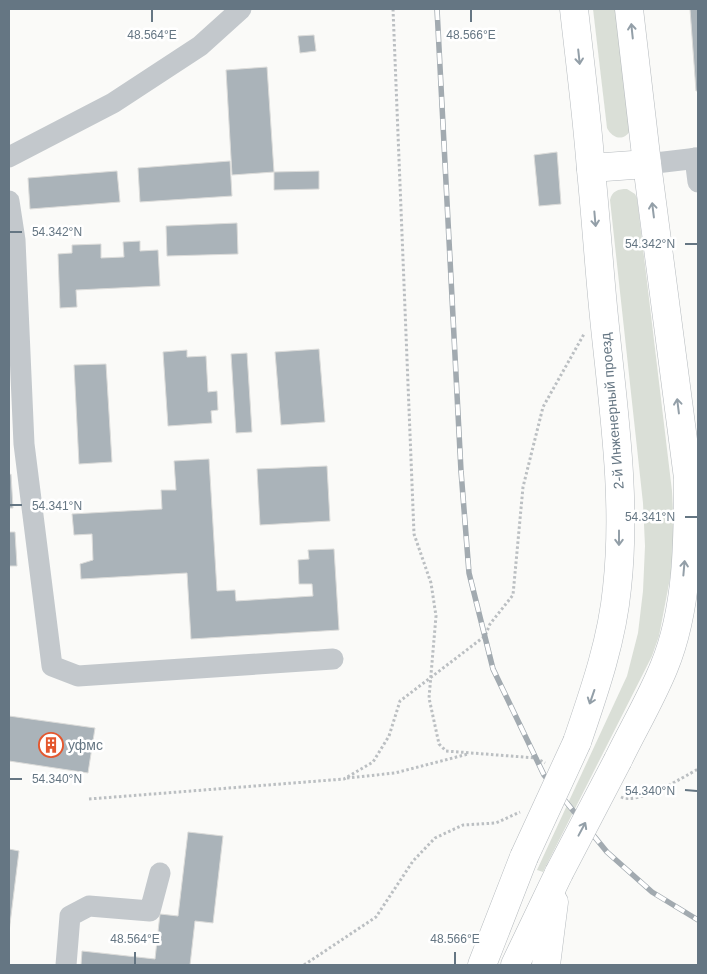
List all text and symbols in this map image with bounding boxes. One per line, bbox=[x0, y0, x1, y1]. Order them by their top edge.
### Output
one-way arrow bbox=[627, 24, 637, 40]
text: 48.564°E bbox=[127, 28, 177, 42]
text: 48.566°E bbox=[446, 28, 496, 42]
one-way arrow bbox=[574, 49, 584, 65]
one-way arrow bbox=[648, 202, 658, 218]
one-way arrow bbox=[591, 211, 600, 227]
text: 54.342°N bbox=[32, 225, 82, 239]
text: 54.342°N bbox=[625, 237, 675, 251]
street label: 2-й Инженерный проезд bbox=[597, 332, 627, 490]
one-way arrow bbox=[673, 398, 683, 414]
text: 54.341°N bbox=[32, 499, 82, 513]
text: 54.341°N bbox=[625, 510, 675, 524]
one-way arrow bbox=[614, 530, 624, 546]
one-way arrow bbox=[680, 560, 689, 576]
one-way arrow bbox=[587, 689, 596, 704]
building icon: уфмс bbox=[38, 732, 64, 758]
place label: уфмс bbox=[68, 737, 103, 753]
text: 54.340°N bbox=[32, 772, 82, 786]
text: 54.340°N bbox=[625, 784, 675, 798]
one-way arrow bbox=[577, 822, 587, 837]
text: 48.564°E bbox=[110, 932, 160, 946]
text: 48.566°E bbox=[430, 932, 480, 946]

